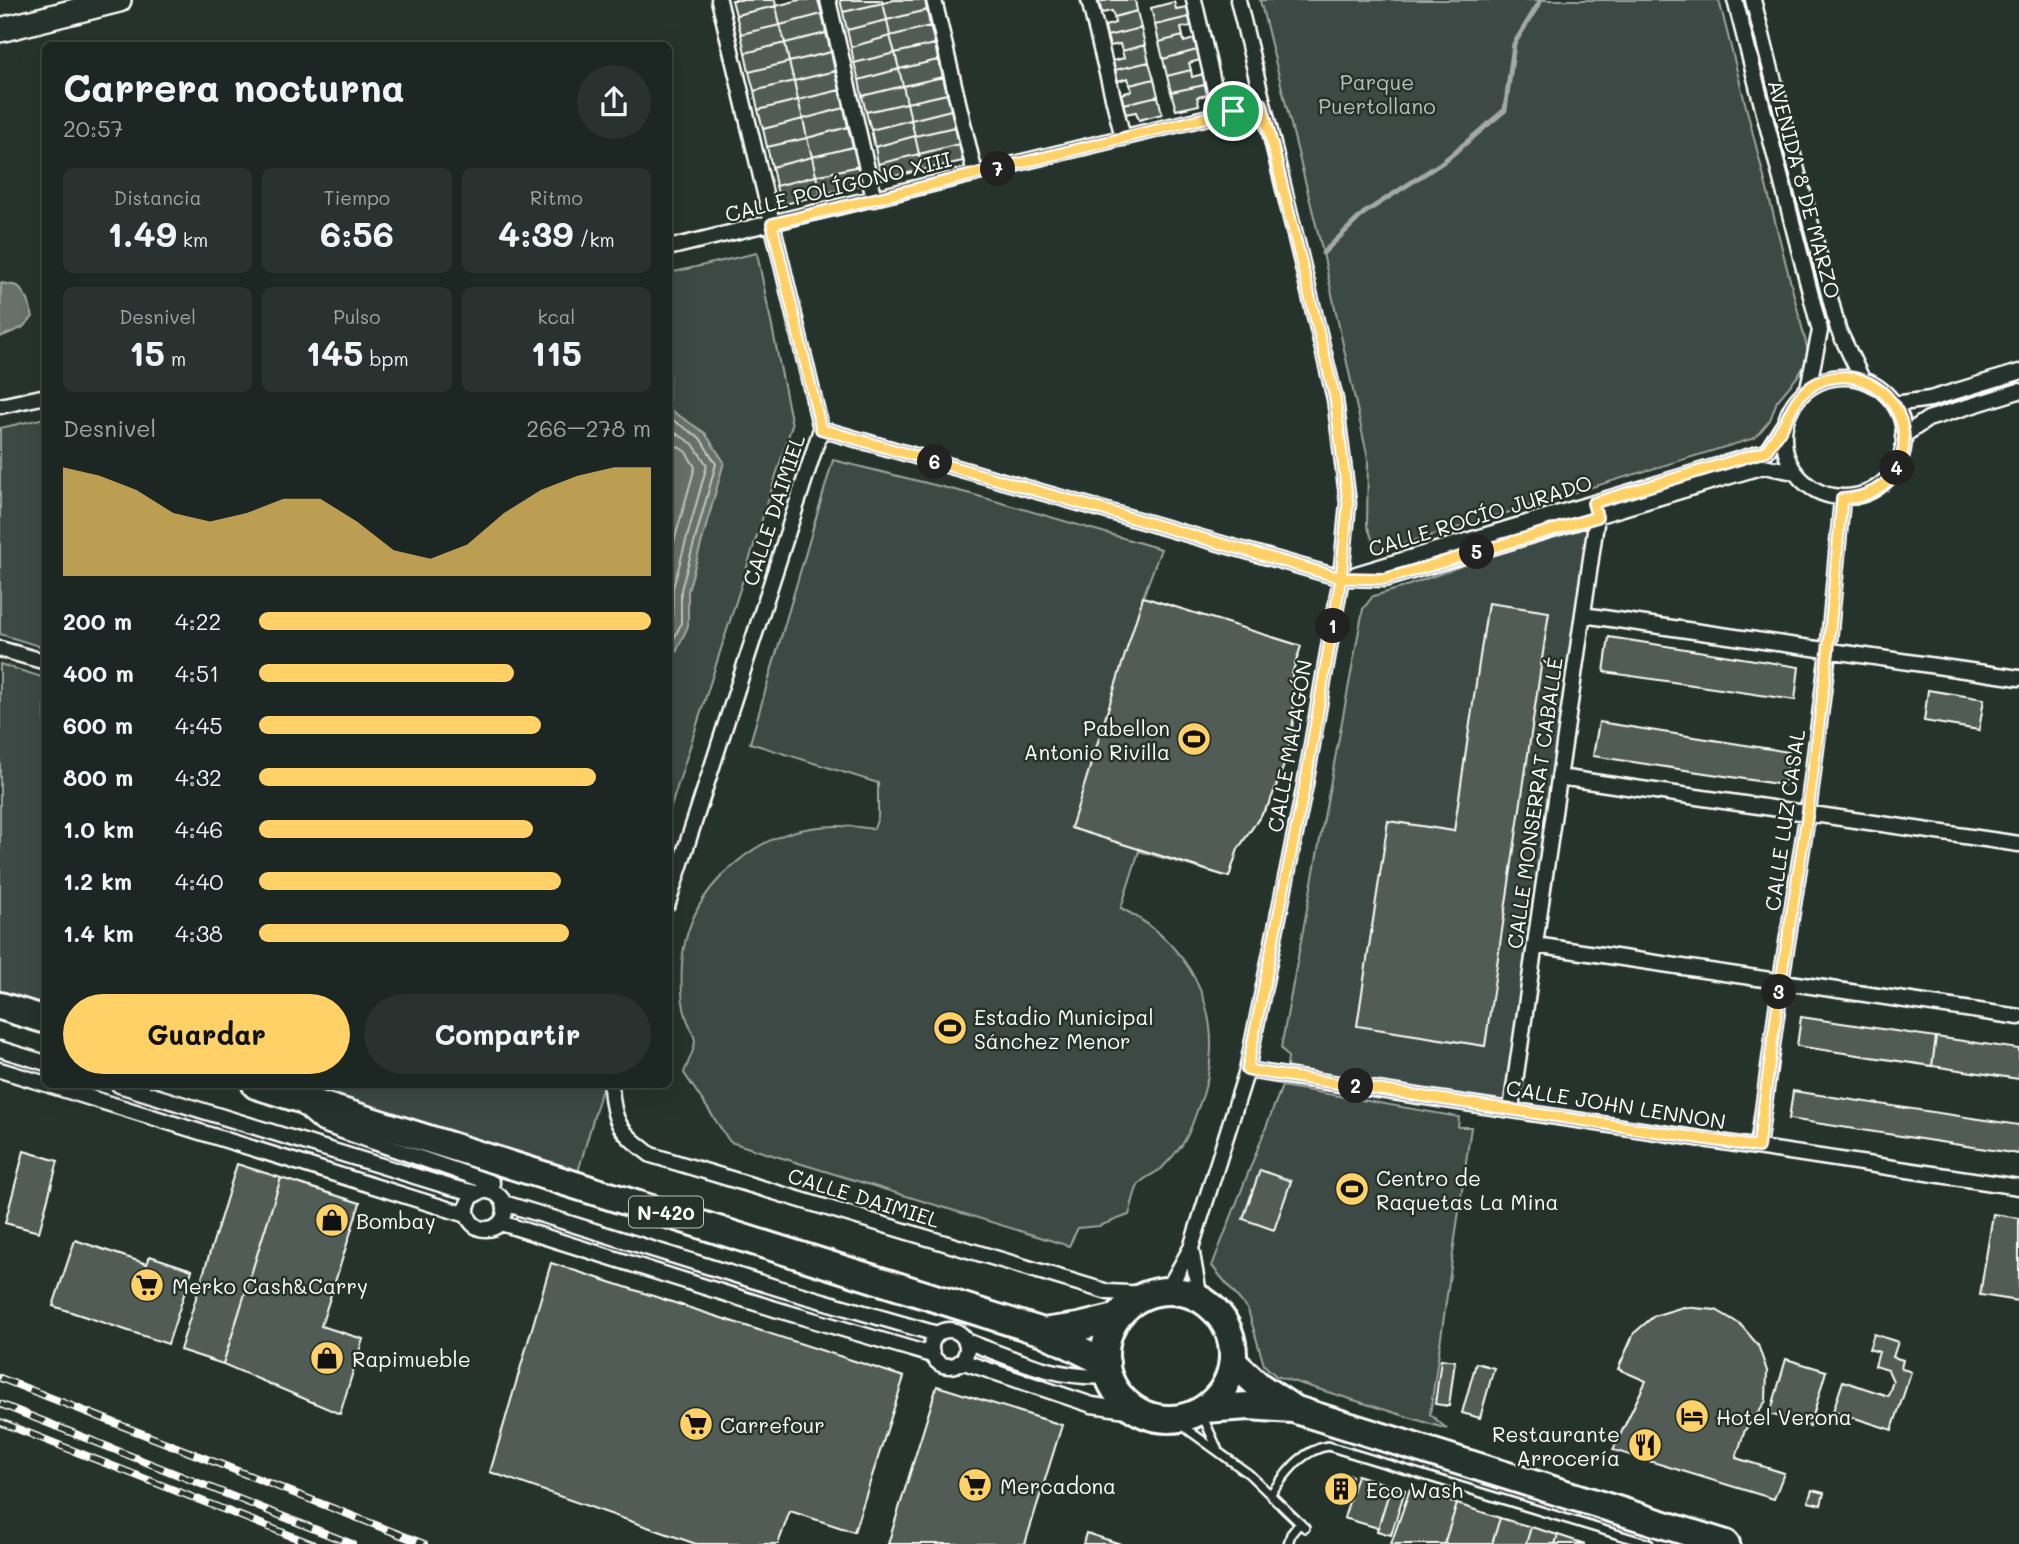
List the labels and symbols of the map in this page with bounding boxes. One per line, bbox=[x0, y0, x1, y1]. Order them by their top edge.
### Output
park label: Parque Puertollano bbox=[1318, 68, 1436, 119]
street label: AVENIDA 8 DE MARZO bbox=[1763, 77, 1847, 301]
pin bbox=[1203, 81, 1263, 141]
street label: CALLE POLÍGONO XIII bbox=[722, 145, 954, 227]
pin: 7 bbox=[981, 152, 1016, 186]
street label: CALLE DAIMIEL bbox=[736, 431, 810, 589]
pin: 6 bbox=[918, 444, 953, 480]
pin: 4 bbox=[1880, 450, 1914, 486]
street label: CALLE ROCÍO JURADO bbox=[1365, 468, 1595, 562]
pin: 5 bbox=[1460, 534, 1494, 570]
pin: 1 bbox=[1316, 608, 1350, 644]
street label: CALLE MONSERRAT CABALLÉ bbox=[1500, 655, 1568, 951]
street label: CALLE MALAGÓN bbox=[1261, 658, 1317, 834]
place label: Pabellon Antonio Rivilla bbox=[1024, 714, 1170, 765]
sports icon: Pabellon Antonio Rivilla bbox=[1175, 720, 1213, 758]
street label: CALLE LUZ CASAL bbox=[1758, 727, 1810, 913]
pin: 3 bbox=[1762, 974, 1796, 1010]
place label: Estadio Municipal Sánchez Menor bbox=[974, 1003, 1154, 1054]
sports icon: Estadio Municipal Sánchez Menor bbox=[931, 1009, 969, 1047]
pin: 2 bbox=[1338, 1068, 1374, 1104]
street label: CALLE JOHN LENNON bbox=[1504, 1073, 1728, 1135]
street label: CALLE DAIMIEL bbox=[785, 1161, 943, 1233]
place label: Centro de Raquetas La Mina bbox=[1376, 1164, 1558, 1215]
sports icon: Centro de Raquetas La Mina bbox=[1333, 1170, 1371, 1208]
road number: N-420 bbox=[629, 1196, 703, 1228]
shop icon: Bombay bbox=[313, 1201, 351, 1239]
place label: Bombay bbox=[356, 1207, 436, 1234]
supermarket icon: Merko Cash&Carry bbox=[128, 1266, 166, 1304]
place label: Merko Cash&Carry bbox=[172, 1272, 368, 1299]
shop icon: Rapimueble bbox=[308, 1339, 346, 1377]
place label: Rapimueble bbox=[352, 1345, 471, 1372]
hotel icon: Hotel Verona bbox=[1673, 1397, 1711, 1435]
place label: Hotel Verona bbox=[1716, 1403, 1852, 1430]
supermarket icon: Carrefour bbox=[677, 1405, 715, 1443]
place label: Carrefour bbox=[720, 1411, 825, 1438]
place label: Restaurante Arrocería bbox=[1492, 1420, 1620, 1471]
restaurant icon: Restaurante Arrocería bbox=[1626, 1426, 1664, 1464]
supermarket icon: Mercadona bbox=[956, 1466, 994, 1504]
building icon: Eco Wash bbox=[1322, 1470, 1360, 1508]
place label: Mercadona bbox=[1000, 1472, 1116, 1499]
place label: Eco Wash bbox=[1366, 1476, 1463, 1503]

